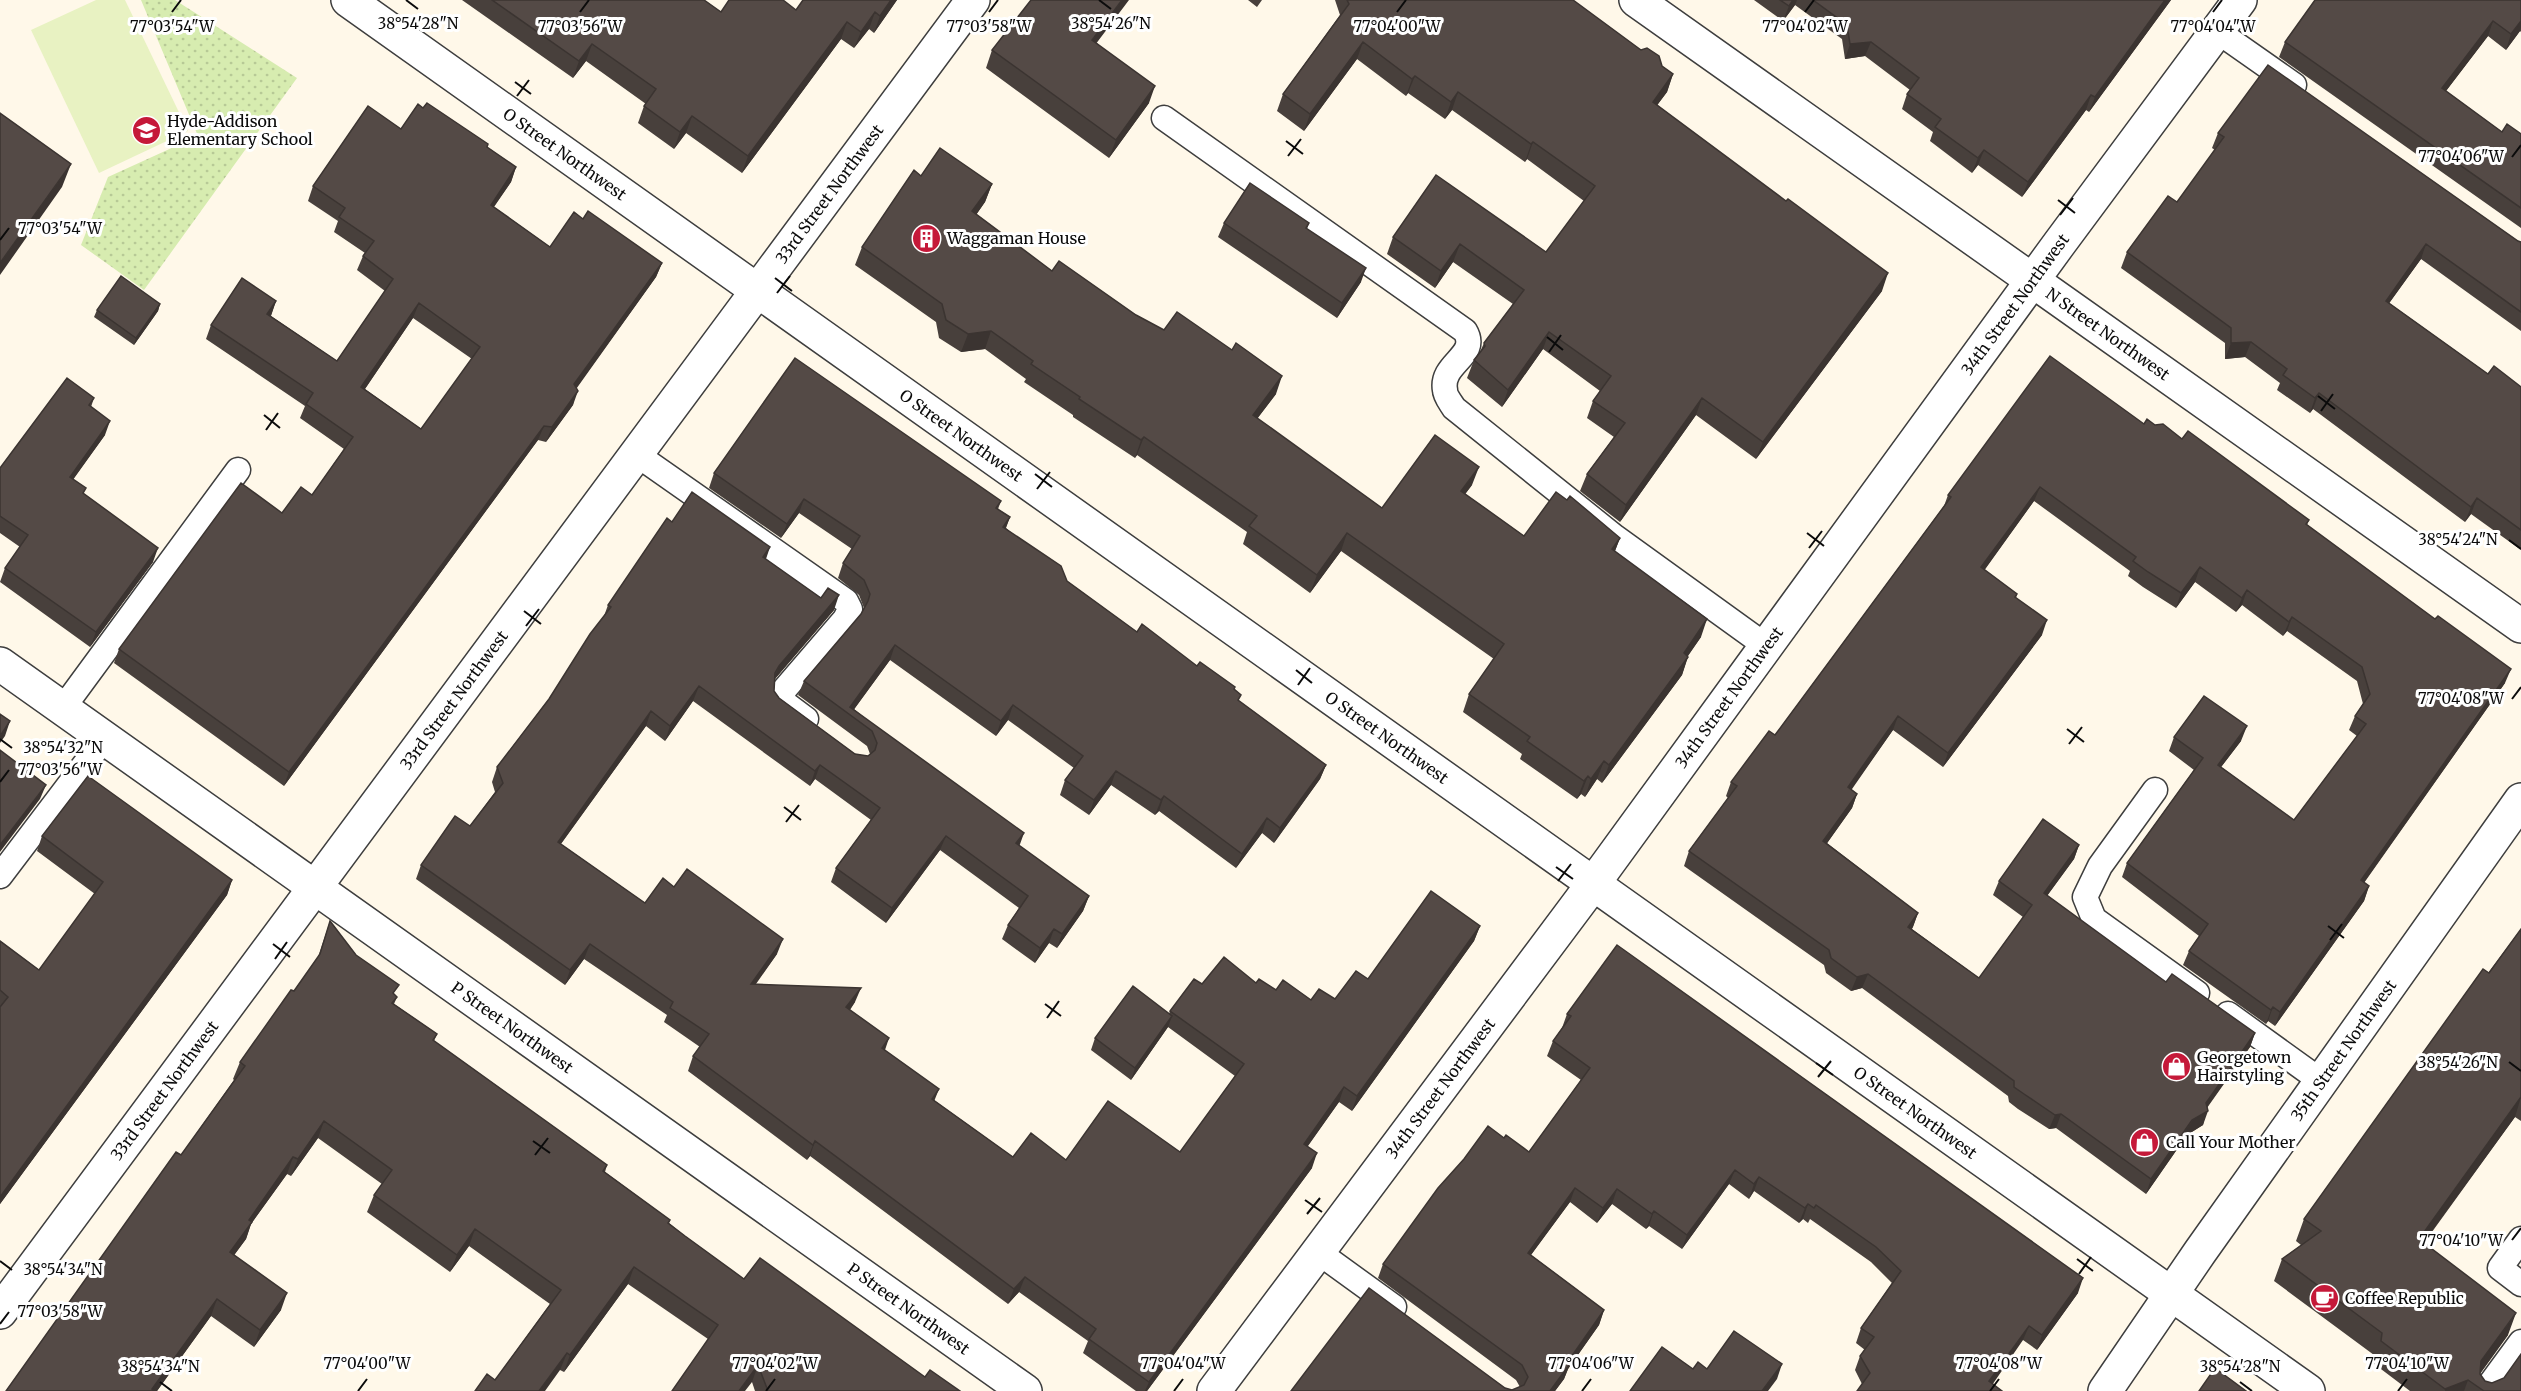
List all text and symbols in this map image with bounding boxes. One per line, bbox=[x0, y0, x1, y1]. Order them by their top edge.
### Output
text: 38°54'28"N bbox=[378, 14, 459, 33]
text: 38°54'26"N bbox=[1071, 14, 1151, 33]
text: 77°03'54"W bbox=[130, 17, 215, 36]
text: 77°03'56"W bbox=[538, 17, 623, 36]
text: 77°03'58"W bbox=[947, 17, 1033, 36]
text: 77°04'00"W bbox=[1353, 17, 1442, 36]
text: 77°04'02"W bbox=[1762, 17, 1849, 36]
text: 77°04'04"W bbox=[2171, 17, 2257, 36]
street label: O Street Northwest bbox=[500, 103, 631, 205]
place label: Hyde-Addison Elementary School bbox=[167, 111, 313, 149]
school or university icon: Hyde-Addison Elementary School bbox=[130, 114, 162, 146]
street label: 33rd Street Northwest bbox=[771, 120, 888, 267]
text: 77°04'06"W bbox=[2418, 147, 2505, 166]
text: 77°03'54"W bbox=[18, 219, 103, 238]
building icon: Waggaman House bbox=[910, 222, 942, 254]
place label: Waggaman House bbox=[946, 228, 1086, 248]
street label: 34th Street Northwest bbox=[1957, 229, 2074, 379]
street label: N Street Northwest bbox=[2042, 283, 2174, 385]
street label: O Street Northwest bbox=[896, 385, 1027, 486]
text: 38°54'24"N bbox=[2418, 530, 2498, 549]
street label: 34th Street Northwest bbox=[1671, 622, 1788, 772]
street label: 33rd Street Northwest bbox=[396, 626, 513, 773]
street label: O Street Northwest bbox=[1322, 687, 1453, 788]
text: 77°04'08"W bbox=[2418, 689, 2505, 708]
text: 38°54'32"N bbox=[23, 738, 103, 757]
text: 77°03'56"W bbox=[18, 760, 103, 779]
street label: 35th Street Northwest bbox=[2286, 975, 2401, 1125]
street label: P Street Northwest bbox=[447, 977, 578, 1078]
street label: 34th Street Northwest bbox=[1381, 1014, 1500, 1162]
street label: 33rd Street Northwest bbox=[106, 1016, 223, 1164]
place label: Georgetown Hairstyling bbox=[2197, 1047, 2292, 1085]
shop icon: Georgetown Hairstyling bbox=[2160, 1050, 2192, 1082]
text: 38°54'26"N bbox=[2418, 1053, 2498, 1072]
street label: O Street Northwest bbox=[1850, 1062, 1981, 1163]
shop icon: Call Your Mother bbox=[2129, 1126, 2161, 1158]
place label: Call Your Mother bbox=[2166, 1132, 2295, 1152]
text: 77°04'10"W bbox=[2419, 1231, 2504, 1250]
street label: P Street Northwest bbox=[844, 1258, 974, 1359]
text: 38°54'34"N bbox=[23, 1260, 103, 1279]
cafe icon: Coffee Republic bbox=[2308, 1282, 2340, 1314]
place label: Coffee Republic bbox=[2345, 1288, 2464, 1308]
text: 77°03'58"W bbox=[18, 1302, 104, 1321]
text: 77°04'00"W bbox=[323, 1354, 412, 1373]
text: 77°04'02"W bbox=[732, 1354, 819, 1373]
text: 77°04'04"W bbox=[1141, 1354, 1227, 1373]
text: 77°04'06"W bbox=[1548, 1354, 1635, 1373]
text: 77°04'08"W bbox=[1956, 1354, 2043, 1373]
text: 77°04'10"W bbox=[2365, 1354, 2450, 1373]
text: 38°54'34"N bbox=[120, 1357, 200, 1376]
text: 38°54'28"N bbox=[2200, 1357, 2281, 1376]

